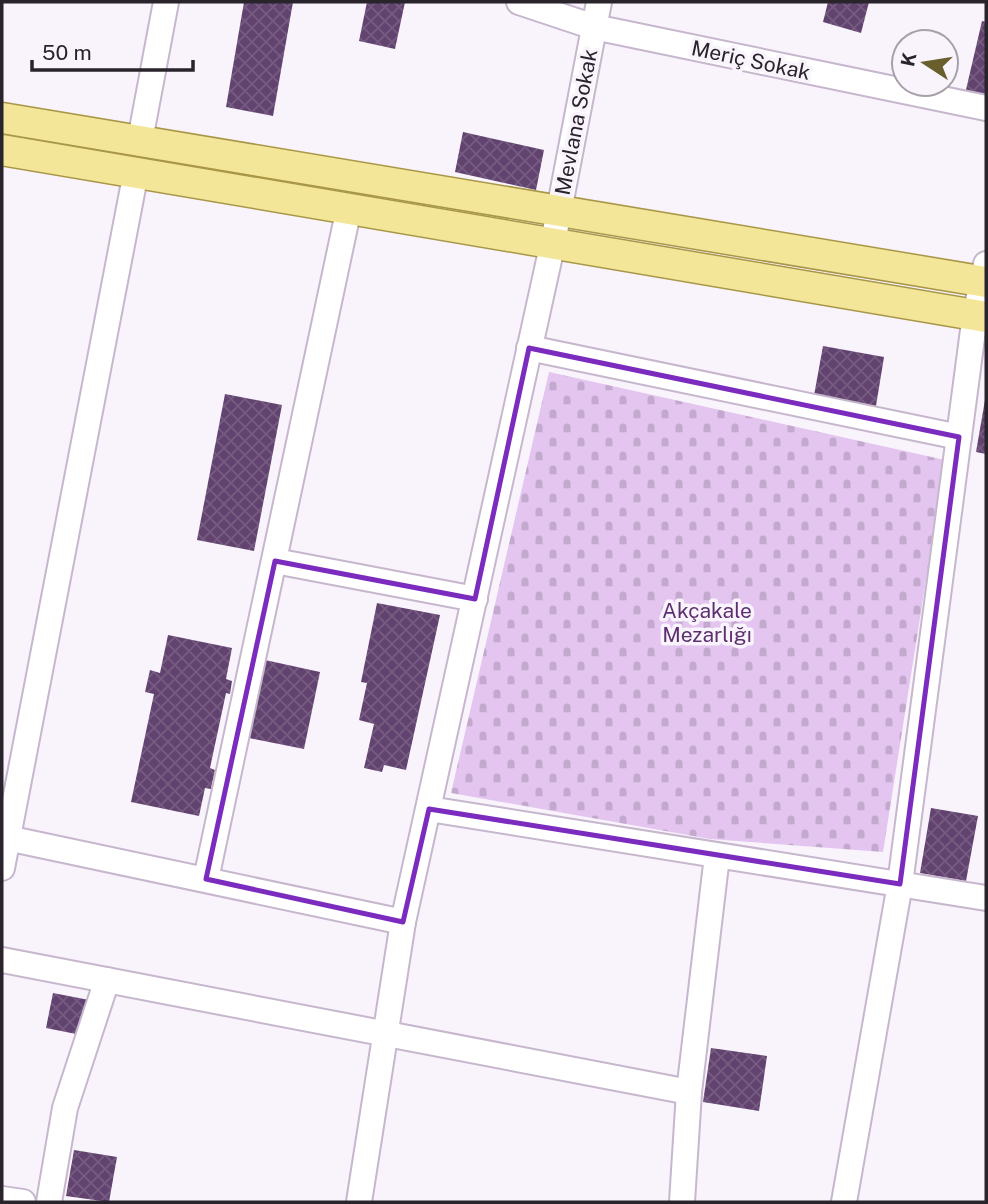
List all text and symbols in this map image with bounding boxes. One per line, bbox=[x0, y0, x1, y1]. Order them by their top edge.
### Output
scale bar bbox=[32, 28, 192, 72]
north arrow bbox=[890, 28, 960, 98]
street label: Meriç Sokak bbox=[689, 35, 813, 85]
text: 50 m bbox=[42, 40, 92, 65]
street label: Mevlana Sokak bbox=[550, 47, 602, 197]
text: K bbox=[896, 50, 921, 68]
park label: Akçakale Mezarlığı bbox=[662, 598, 752, 647]

